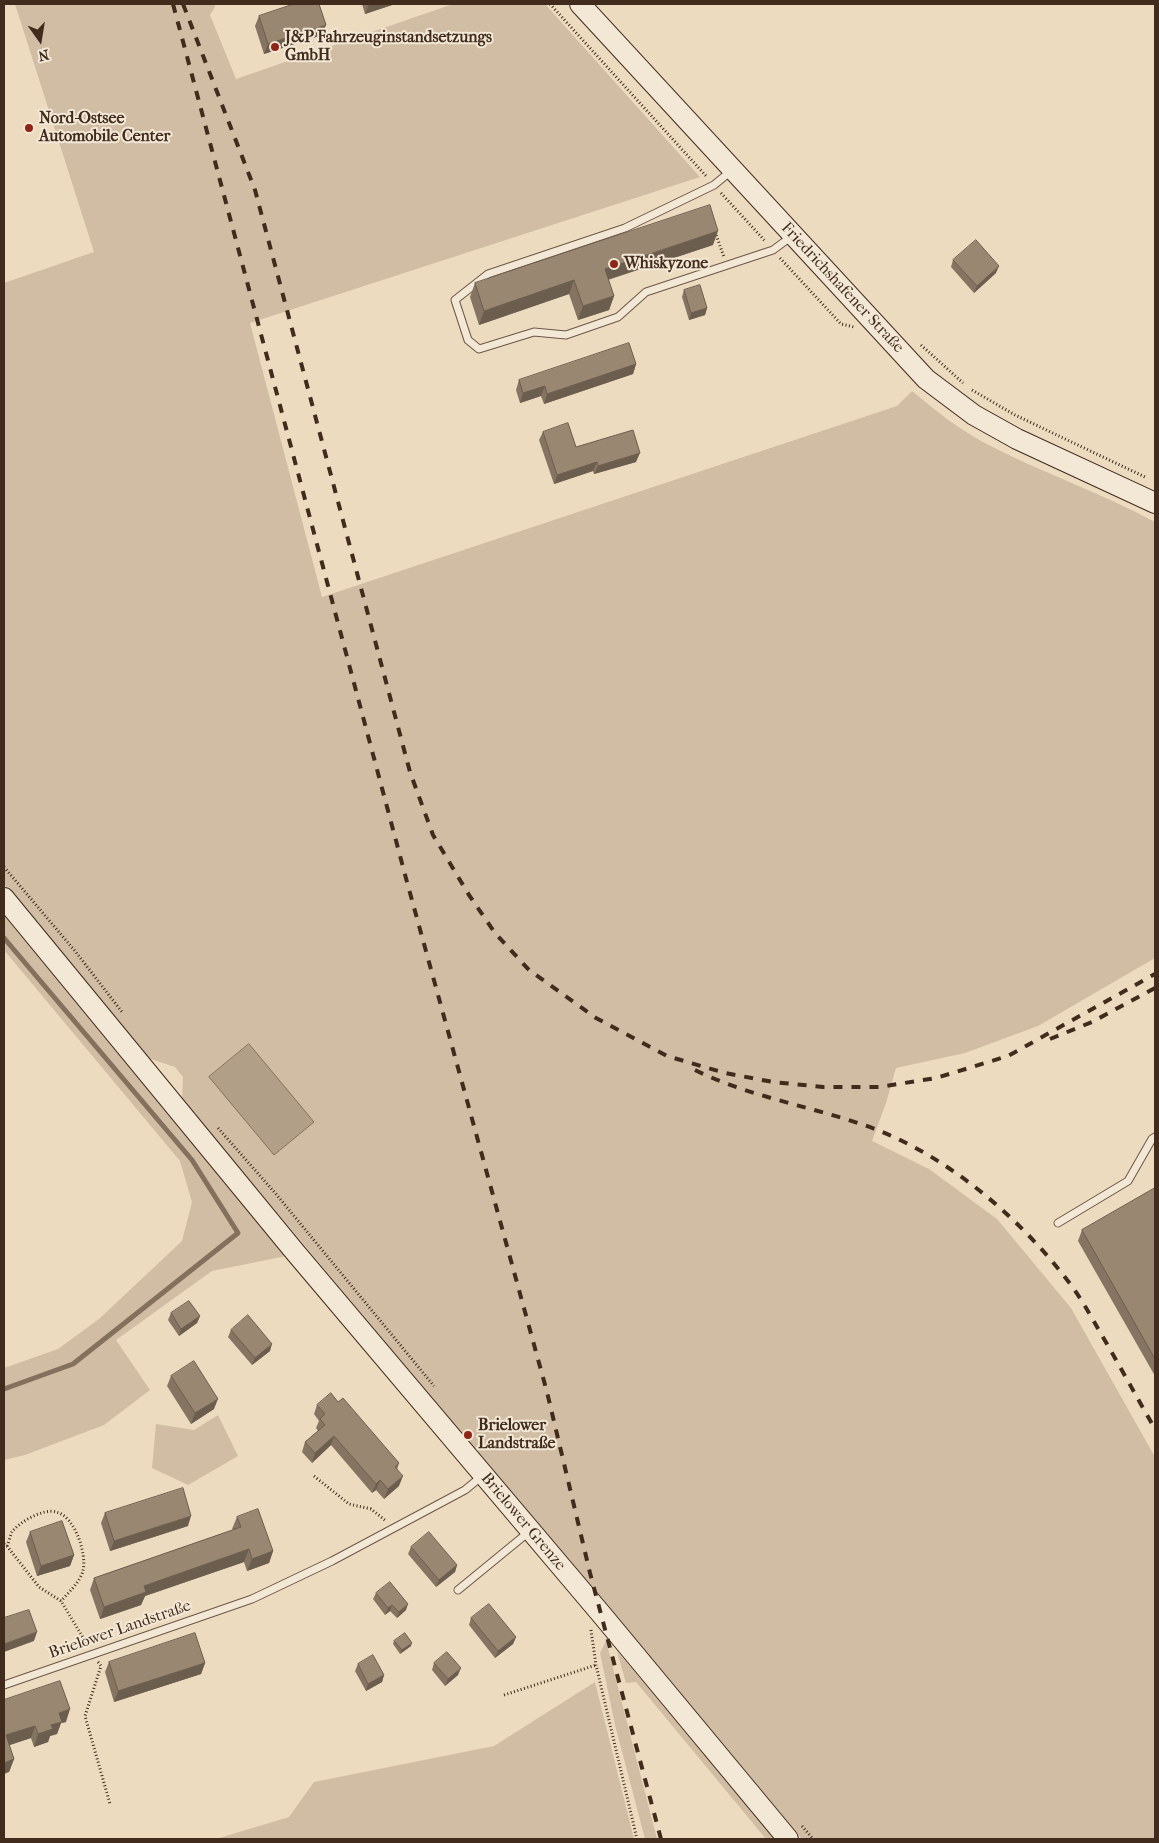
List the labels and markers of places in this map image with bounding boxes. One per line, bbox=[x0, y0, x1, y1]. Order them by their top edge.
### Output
place label: J&P Fahrzeuginstandsetzungs GmbH bbox=[285, 28, 492, 66]
marker: J&P Fahrzeuginstandsetzungs GmbH bbox=[269, 41, 281, 53]
place label: Nord-Ostsee Automobile Center bbox=[39, 109, 170, 147]
marker: Nord-Ostsee Automobile Center bbox=[23, 122, 35, 134]
place label: Whiskyzone bbox=[624, 254, 708, 274]
marker: Whiskyzone bbox=[608, 258, 620, 270]
place label: Brielower Landstraße bbox=[478, 1416, 556, 1454]
marker: Brielower Landstraße bbox=[462, 1429, 474, 1441]

